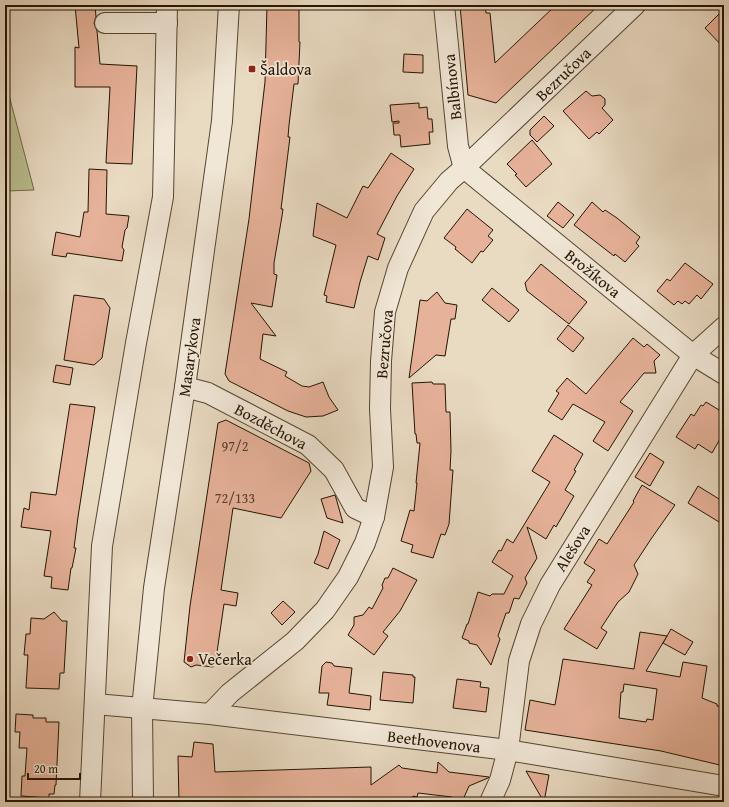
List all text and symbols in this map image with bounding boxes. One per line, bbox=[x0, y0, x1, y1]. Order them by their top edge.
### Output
street label: Bezručova bbox=[530, 41, 596, 107]
street label: Balbínova bbox=[437, 53, 467, 121]
place label: Šaldova bbox=[260, 57, 312, 81]
marker: Šaldova bbox=[247, 64, 257, 74]
street label: Brožíkova bbox=[560, 243, 627, 303]
street label: Bezručova bbox=[369, 308, 399, 379]
street label: Masarykova bbox=[172, 315, 207, 398]
street label: Bozděchova bbox=[230, 397, 312, 455]
house number: 97/2 bbox=[222, 436, 248, 456]
house number: 72/133 bbox=[215, 488, 255, 508]
street label: Alešova bbox=[548, 520, 596, 576]
place label: Večerka bbox=[198, 647, 252, 671]
marker: Večerka bbox=[185, 654, 195, 664]
street label: Beethovenova bbox=[386, 723, 482, 759]
scale bar bbox=[28, 755, 80, 781]
text: 20 m bbox=[34, 760, 58, 777]

